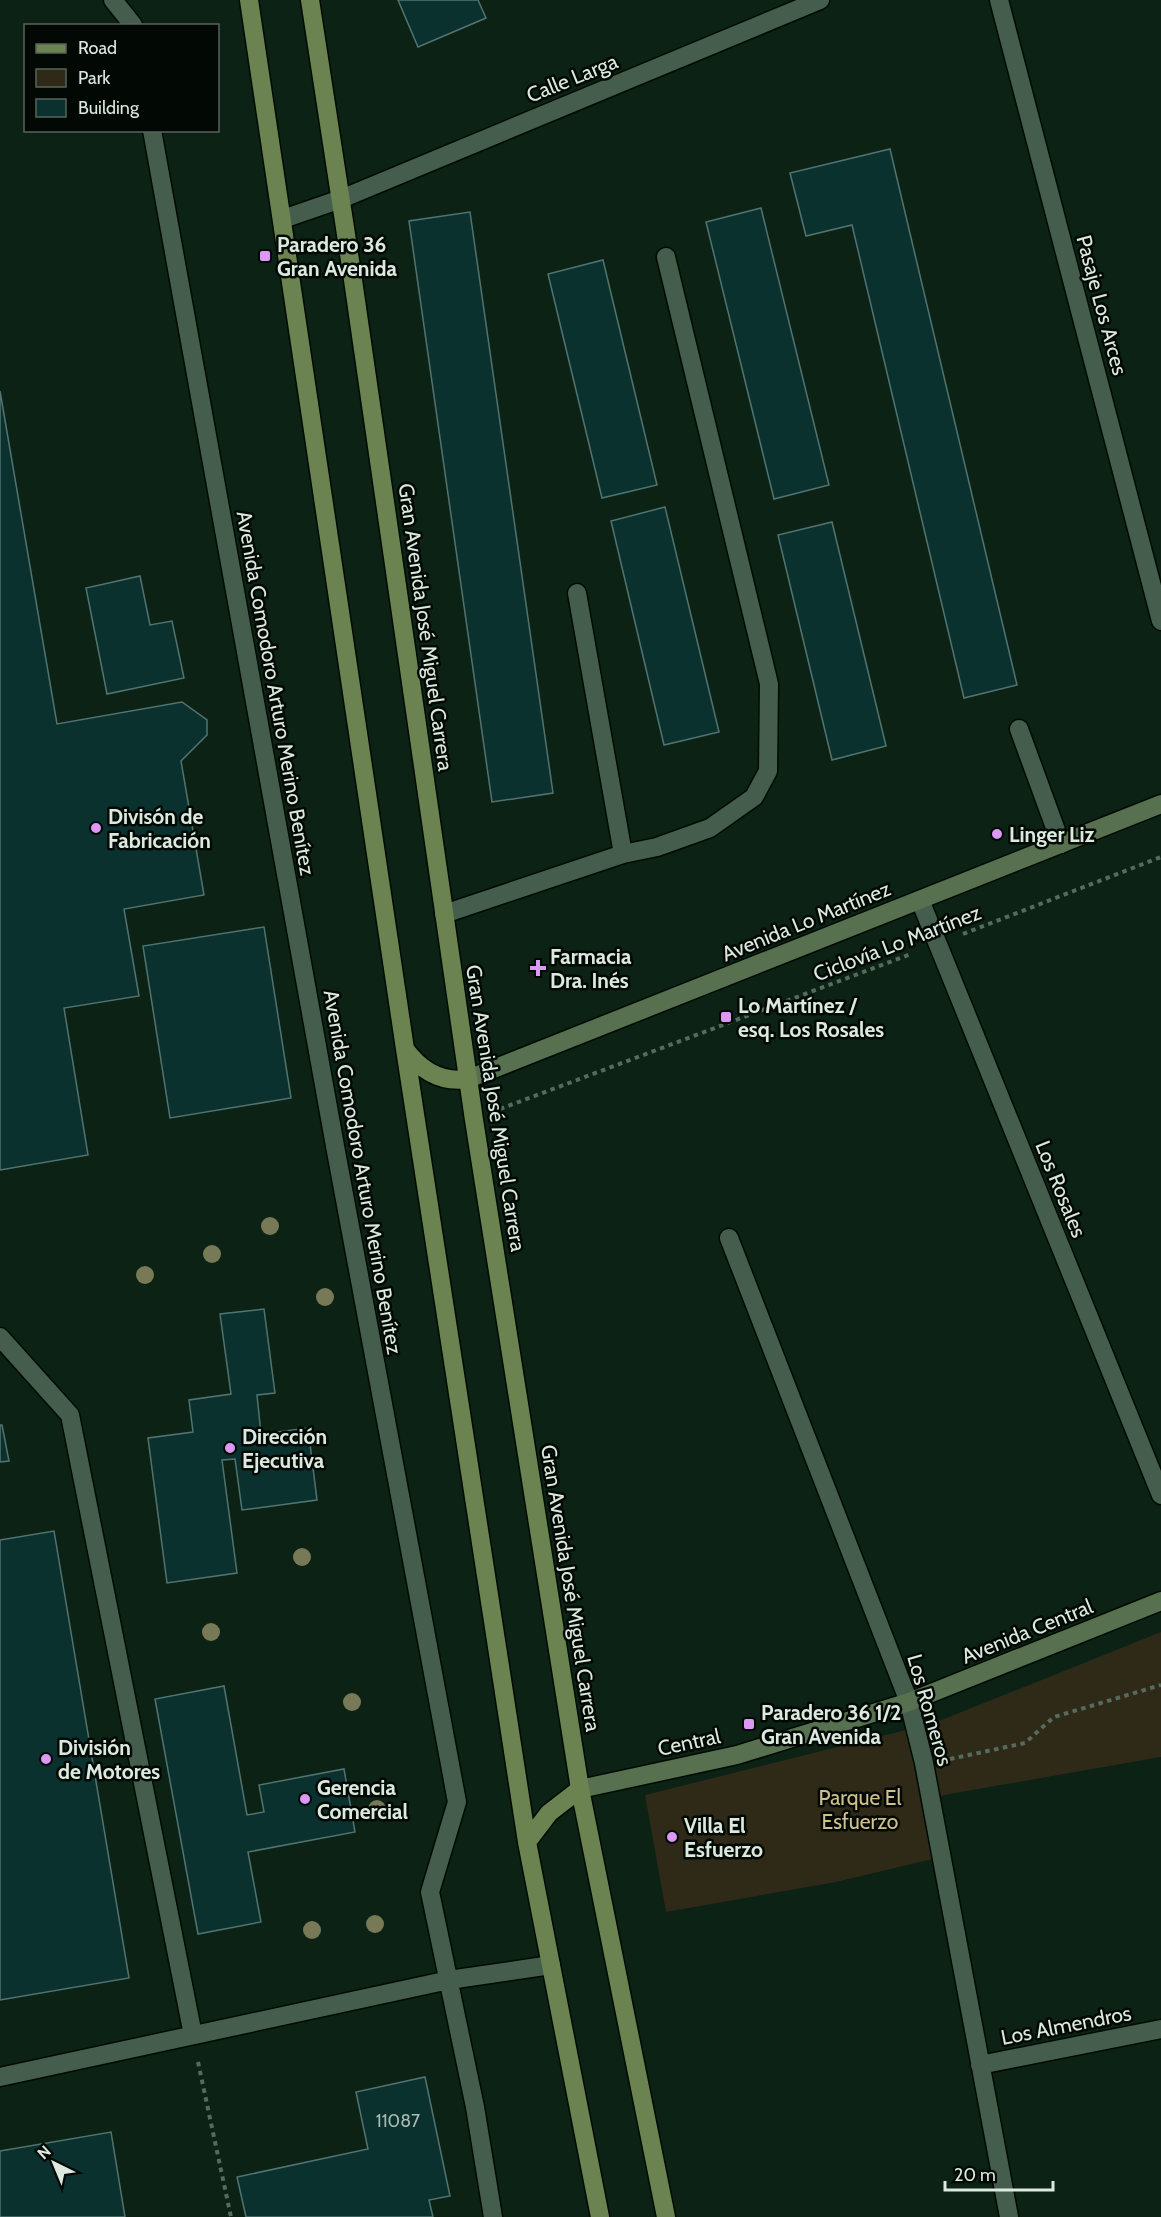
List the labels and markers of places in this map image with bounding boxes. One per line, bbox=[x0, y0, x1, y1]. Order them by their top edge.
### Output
place label: Paradero 36 Gran Avenida bbox=[277, 232, 397, 281]
marker: Paradero 36 Gran Avenida bbox=[258, 249, 272, 263]
place label: Divisón de Fabricación bbox=[108, 804, 211, 853]
marker: Divisón de Fabricación bbox=[89, 821, 103, 835]
place label: Linger Liz bbox=[1009, 822, 1095, 847]
marker: Linger Liz bbox=[990, 827, 1004, 841]
place label: Farmacia Dra. Inés bbox=[550, 944, 632, 993]
marker: Farmacia Dra. Inés bbox=[531, 961, 545, 975]
place label: Lo Martínez / esq. Los Rosales bbox=[738, 993, 884, 1042]
marker: Lo Martínez / esq. Los Rosales bbox=[719, 1010, 733, 1024]
place label: Dirección Ejecutiva bbox=[242, 1424, 327, 1473]
marker: Dirección Ejecutiva bbox=[223, 1441, 237, 1455]
place label: Paradero 36 1/2 Gran Avenida bbox=[761, 1700, 901, 1749]
marker: Paradero 36 1/2 Gran Avenida bbox=[742, 1717, 756, 1731]
place label: División de Motores bbox=[58, 1735, 160, 1784]
marker: División de Motores bbox=[39, 1752, 53, 1766]
place label: Gerencia Comercial bbox=[317, 1775, 408, 1824]
marker: Gerencia Comercial bbox=[298, 1792, 312, 1806]
place label: Villa El Esfuerzo bbox=[684, 1813, 763, 1862]
marker: Villa El Esfuerzo bbox=[665, 1830, 679, 1844]

